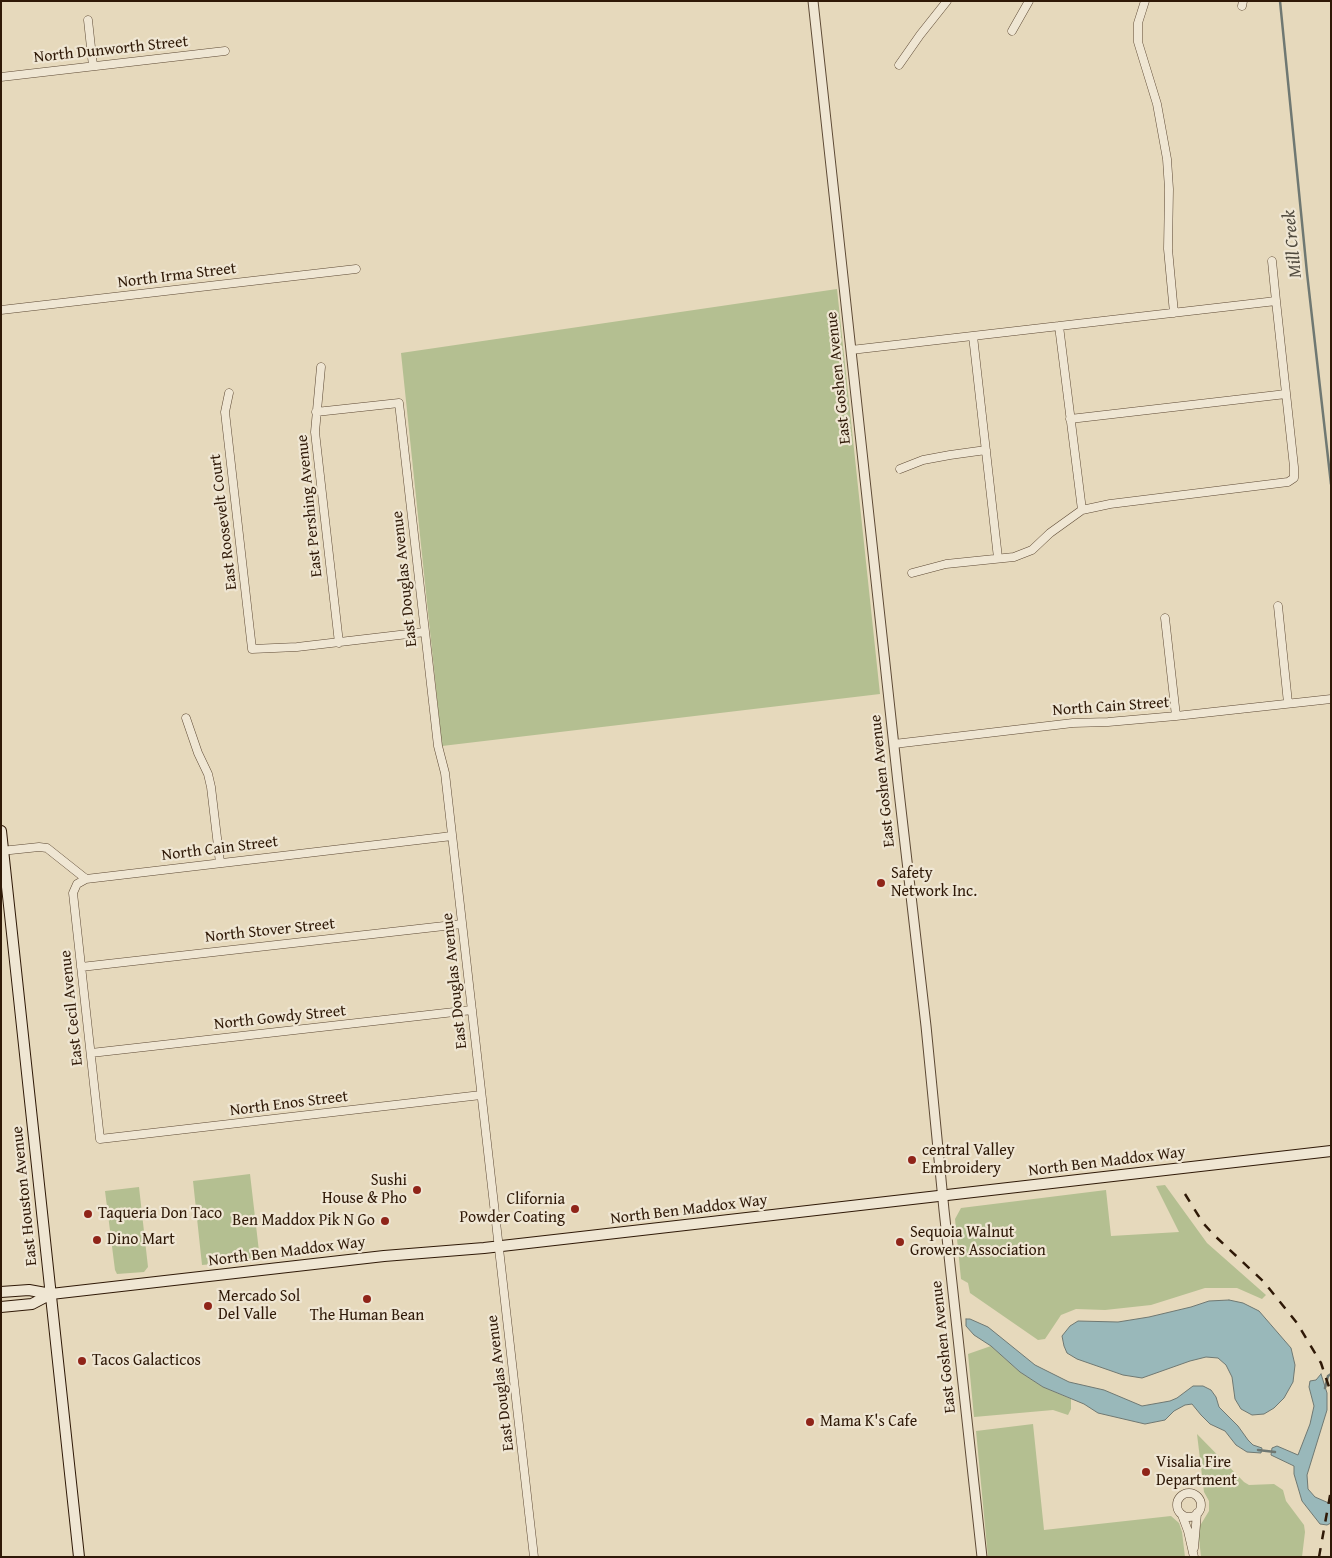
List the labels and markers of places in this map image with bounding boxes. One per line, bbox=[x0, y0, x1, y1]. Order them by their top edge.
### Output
place label: Safety Network Inc. bbox=[891, 864, 977, 902]
marker: Safety Network Inc. bbox=[875, 877, 887, 889]
place label: central Valley Embroidery bbox=[922, 1141, 1015, 1179]
marker: central Valley Embroidery bbox=[906, 1154, 918, 1166]
place label: Sushi House & Pho bbox=[322, 1171, 407, 1209]
marker: Sushi House & Pho bbox=[411, 1184, 423, 1196]
place label: Clifornia Powder Coating bbox=[459, 1190, 565, 1228]
marker: Clifornia Powder Coating bbox=[569, 1203, 581, 1215]
place label: Taqueria Don Taco bbox=[98, 1204, 222, 1224]
marker: Taqueria Don Taco bbox=[82, 1208, 94, 1220]
place label: Ben Maddox Pik N Go bbox=[232, 1211, 375, 1231]
marker: Ben Maddox Pik N Go bbox=[379, 1215, 391, 1227]
place label: Sequoia Walnut Growers Association bbox=[910, 1223, 1046, 1261]
place label: Dino Mart bbox=[107, 1230, 175, 1250]
marker: Dino Mart bbox=[91, 1234, 103, 1246]
marker: Sequoia Walnut Growers Association bbox=[894, 1236, 906, 1248]
place label: Mercado Sol Del Valle bbox=[218, 1287, 300, 1325]
marker: The Human Bean bbox=[361, 1293, 373, 1305]
marker: Mercado Sol Del Valle bbox=[202, 1300, 214, 1312]
place label: The Human Bean bbox=[310, 1306, 424, 1326]
place label: Tacos Galacticos bbox=[92, 1351, 201, 1371]
marker: Tacos Galacticos bbox=[76, 1355, 88, 1367]
place label: Mama K's Cafe bbox=[820, 1412, 917, 1432]
marker: Mama K's Cafe bbox=[804, 1416, 816, 1428]
place label: Visalia Fire Department bbox=[1156, 1453, 1237, 1491]
marker: Visalia Fire Department bbox=[1140, 1466, 1152, 1478]

